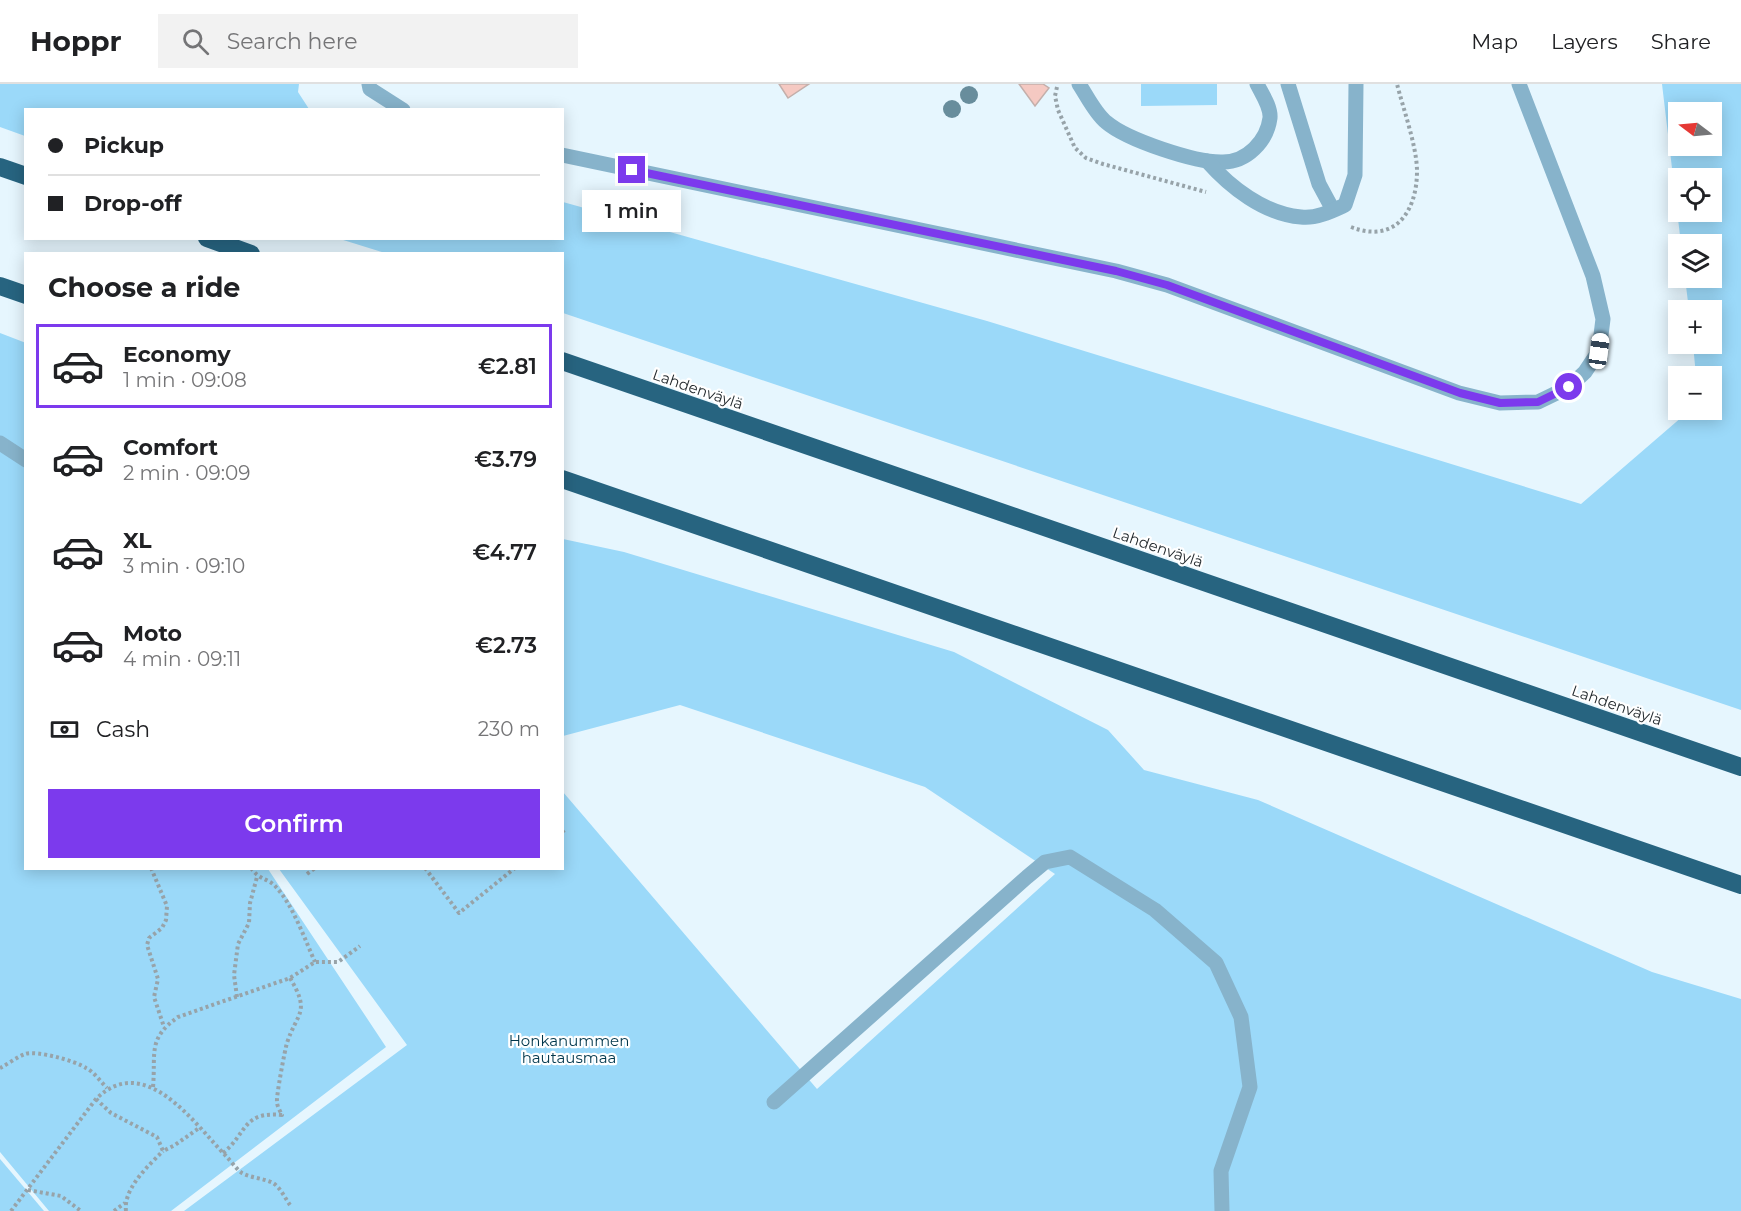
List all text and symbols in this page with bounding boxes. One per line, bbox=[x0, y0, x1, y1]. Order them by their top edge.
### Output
search box bbox=[158, 14, 578, 68]
text: Hoppr bbox=[30, 24, 122, 58]
icon: search bbox=[179, 25, 212, 58]
text: Search here bbox=[227, 28, 358, 55]
text: Map bbox=[1471, 29, 1518, 54]
text: Layers bbox=[1551, 29, 1618, 54]
text: Share bbox=[1651, 29, 1711, 54]
north arrow bbox=[1668, 102, 1722, 156]
map controls bbox=[1668, 102, 1722, 420]
text: Pickup bbox=[84, 132, 164, 159]
route end bbox=[618, 156, 645, 183]
button: locate bbox=[1668, 168, 1722, 222]
text: Drop-off bbox=[84, 190, 182, 217]
callout: 1 min bbox=[582, 191, 682, 233]
text: 1 min bbox=[605, 199, 658, 223]
button: layers bbox=[1668, 234, 1722, 288]
text: Choose a ride bbox=[48, 271, 240, 304]
button: + bbox=[1668, 300, 1722, 354]
car bbox=[1588, 332, 1610, 370]
icon: car bbox=[51, 339, 105, 393]
text: Economy bbox=[123, 341, 231, 368]
text: €2.81 bbox=[478, 353, 537, 380]
street label: Lahdenväylä bbox=[650, 365, 746, 413]
button: − bbox=[1668, 366, 1722, 420]
text: 1 min · 09:08 bbox=[123, 368, 247, 392]
route start bbox=[1555, 373, 1582, 400]
icon: car bbox=[51, 432, 105, 486]
text: Comfort bbox=[123, 434, 218, 461]
text: €3.79 bbox=[474, 446, 537, 473]
text: 2 min · 09:09 bbox=[123, 461, 250, 485]
street label: Lahdenväylä bbox=[1110, 523, 1206, 571]
icon: car bbox=[51, 525, 105, 579]
text: XL bbox=[123, 527, 152, 554]
text: €4.77 bbox=[473, 539, 537, 566]
text: 3 min · 09:10 bbox=[123, 554, 245, 578]
icon: car bbox=[51, 618, 105, 672]
text: Moto bbox=[123, 620, 182, 647]
text: €2.73 bbox=[475, 632, 537, 659]
text: 4 min · 09:11 bbox=[123, 647, 241, 671]
street label: Lahdenväylä bbox=[1569, 681, 1665, 729]
icon: cash bbox=[48, 713, 81, 746]
text: Cash bbox=[96, 716, 150, 743]
text: 230 m bbox=[478, 717, 540, 741]
button: Confirm bbox=[48, 789, 540, 858]
park label: Honkanummen hautausmaa bbox=[509, 1031, 629, 1067]

